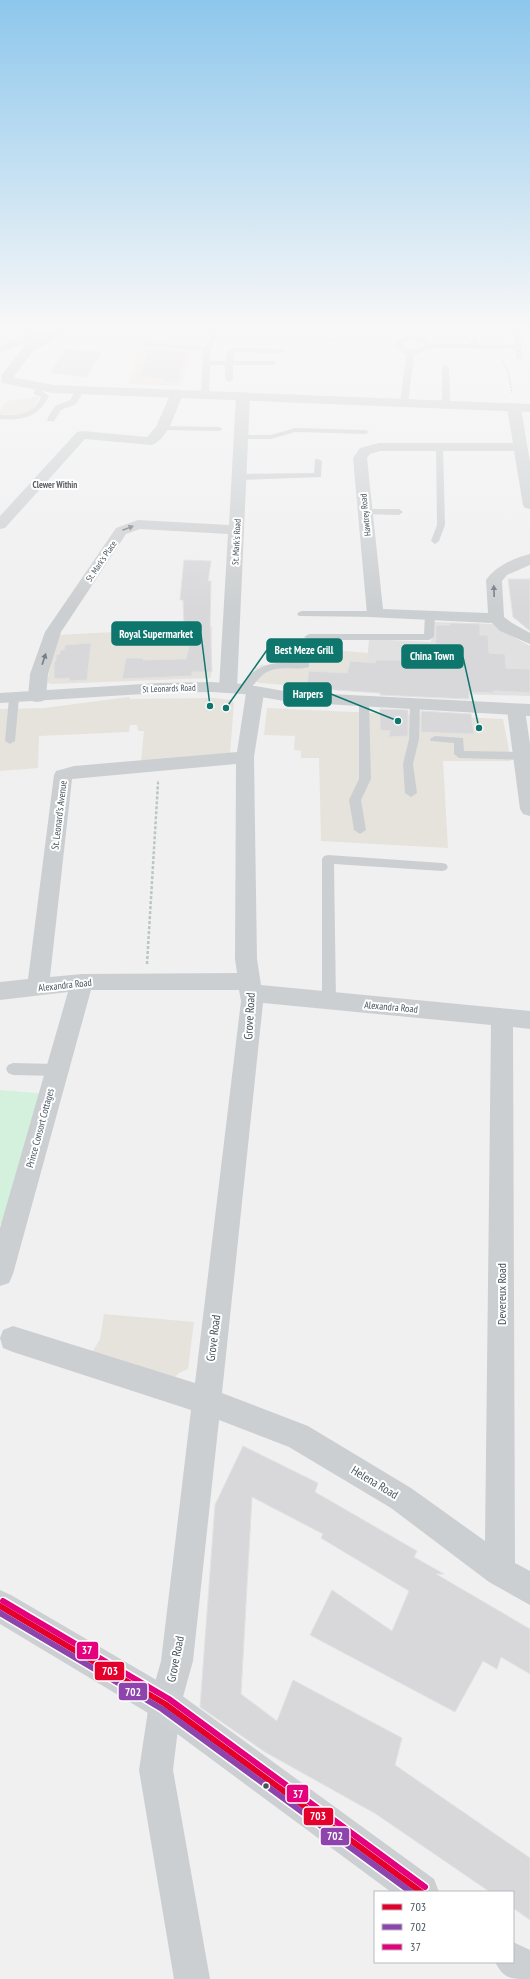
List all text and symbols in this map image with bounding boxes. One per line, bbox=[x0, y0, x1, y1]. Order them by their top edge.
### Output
district label: Clewer Within bbox=[33, 479, 77, 490]
street label: Hawtrey Road bbox=[357, 493, 373, 537]
street label: St. Mark's Road bbox=[229, 519, 243, 565]
one-way arrow bbox=[123, 525, 135, 531]
street label: St. Mark's Place bbox=[83, 538, 119, 584]
one-way arrow bbox=[491, 584, 497, 597]
callout: Royal Supermarket bbox=[112, 622, 201, 645]
text: Royal Supermarket bbox=[119, 627, 194, 641]
callout: Best Meze Grill bbox=[267, 639, 342, 662]
text: Best Meze Grill bbox=[275, 643, 334, 657]
callout: China Town bbox=[402, 645, 463, 668]
text: China Town bbox=[410, 649, 454, 663]
one-way arrow bbox=[41, 652, 47, 664]
street label: St Leonards Road bbox=[142, 682, 196, 694]
callout: Harpers bbox=[284, 683, 331, 706]
text: Harpers bbox=[293, 687, 323, 701]
street label: St. Leonard's Avenue bbox=[48, 780, 70, 850]
street label: Alexandra Road bbox=[38, 976, 92, 994]
street label: Grove Road bbox=[240, 992, 258, 1040]
street label: Alexandra Road bbox=[364, 998, 418, 1016]
street label: Prince Consort Cottages bbox=[23, 1086, 57, 1169]
street label: Devereux Road bbox=[494, 1263, 509, 1325]
street label: Grove Road bbox=[203, 1314, 223, 1362]
street label: Helena Road bbox=[349, 1462, 401, 1502]
street label: Grove Road bbox=[163, 1635, 187, 1683]
line badge: 37 bbox=[76, 1641, 99, 1660]
text: 37 bbox=[82, 1643, 92, 1657]
line badge: 703 bbox=[94, 1661, 125, 1681]
text: 703 bbox=[102, 1664, 118, 1678]
line badge: 702 bbox=[118, 1682, 148, 1701]
text: 702 bbox=[125, 1685, 141, 1699]
unlabelled marker bbox=[261, 1781, 271, 1791]
line badge: 37 bbox=[286, 1784, 309, 1803]
text: 37 bbox=[293, 1787, 303, 1801]
line badge: 703 bbox=[303, 1807, 334, 1826]
text: 703 bbox=[310, 1809, 326, 1823]
line badge: 702 bbox=[320, 1827, 350, 1846]
text: 702 bbox=[327, 1829, 343, 1843]
legend bbox=[374, 1891, 514, 1963]
text: 703 bbox=[410, 1899, 426, 1914]
text: 702 bbox=[410, 1919, 426, 1934]
text: 37 bbox=[410, 1939, 421, 1954]

